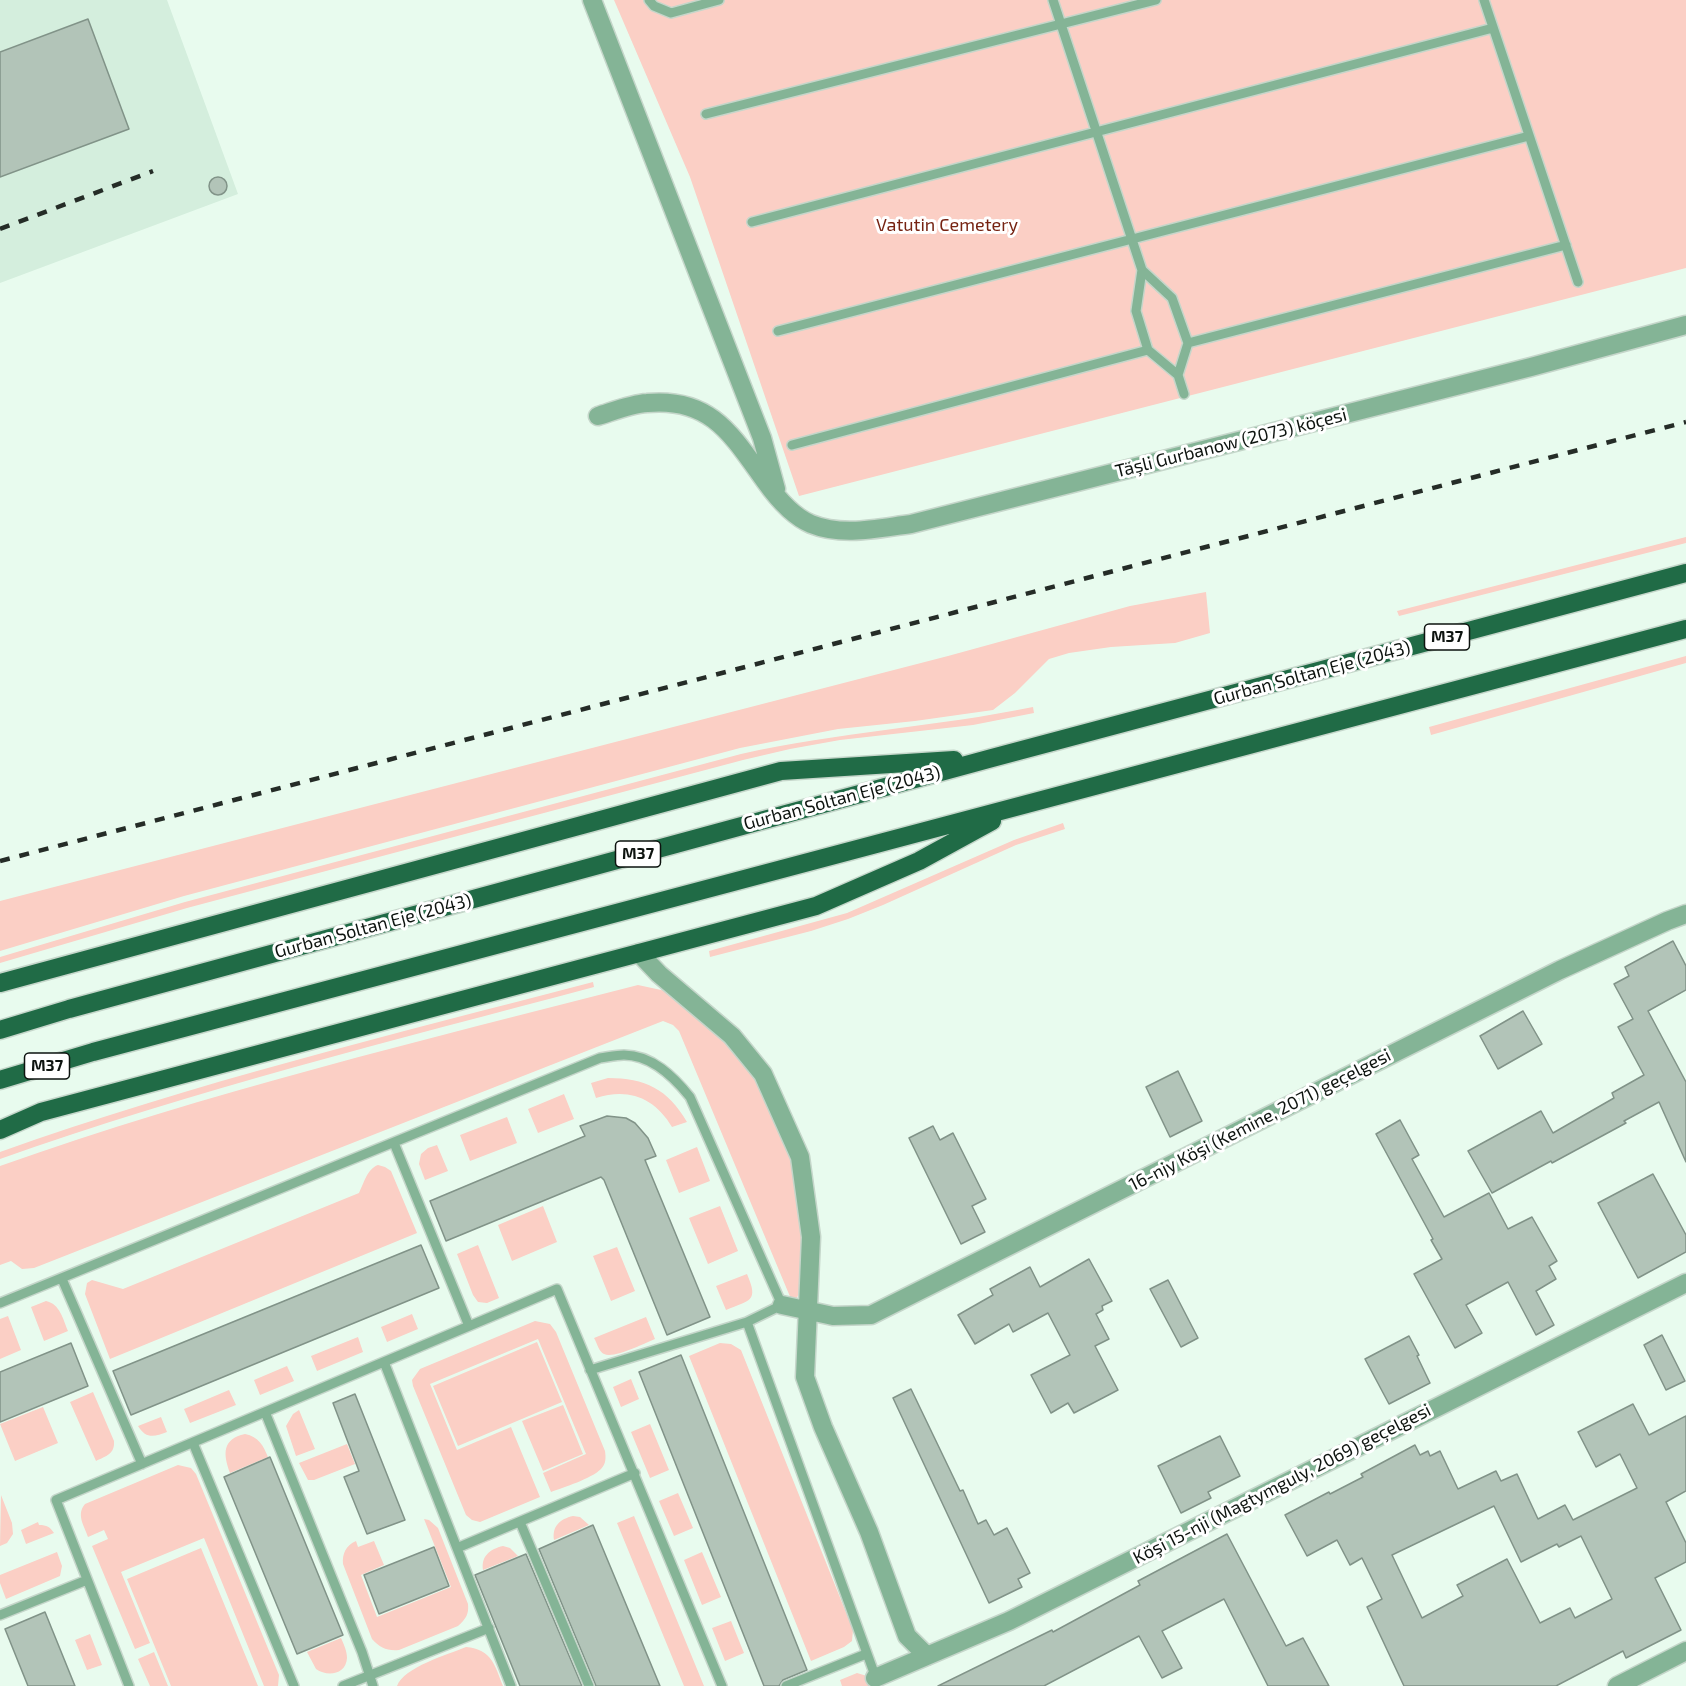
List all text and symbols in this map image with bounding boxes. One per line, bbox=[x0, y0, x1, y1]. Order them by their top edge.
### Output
park label: Vatutin Cemetery bbox=[876, 214, 1018, 236]
street label: Täşli Gurbanow (2073) köçesi bbox=[1113, 404, 1349, 482]
road number: M37 bbox=[1424, 624, 1470, 650]
street label: Gurban Soltan Eje (2043) bbox=[1211, 636, 1413, 710]
street label: Gurban Soltan Eje (2043) bbox=[741, 761, 943, 835]
road number: M37 bbox=[616, 841, 660, 867]
street label: Gurban Soltan Eje (2043) bbox=[272, 889, 474, 963]
street label: 16-njy Köşi (Kemine, 2071) geçelgesi bbox=[1125, 1044, 1395, 1196]
road number: M37 bbox=[24, 1053, 70, 1079]
street label: Köşi 15-nji (Magtymguly, 2069) geçelgesi bbox=[1129, 1399, 1435, 1569]

